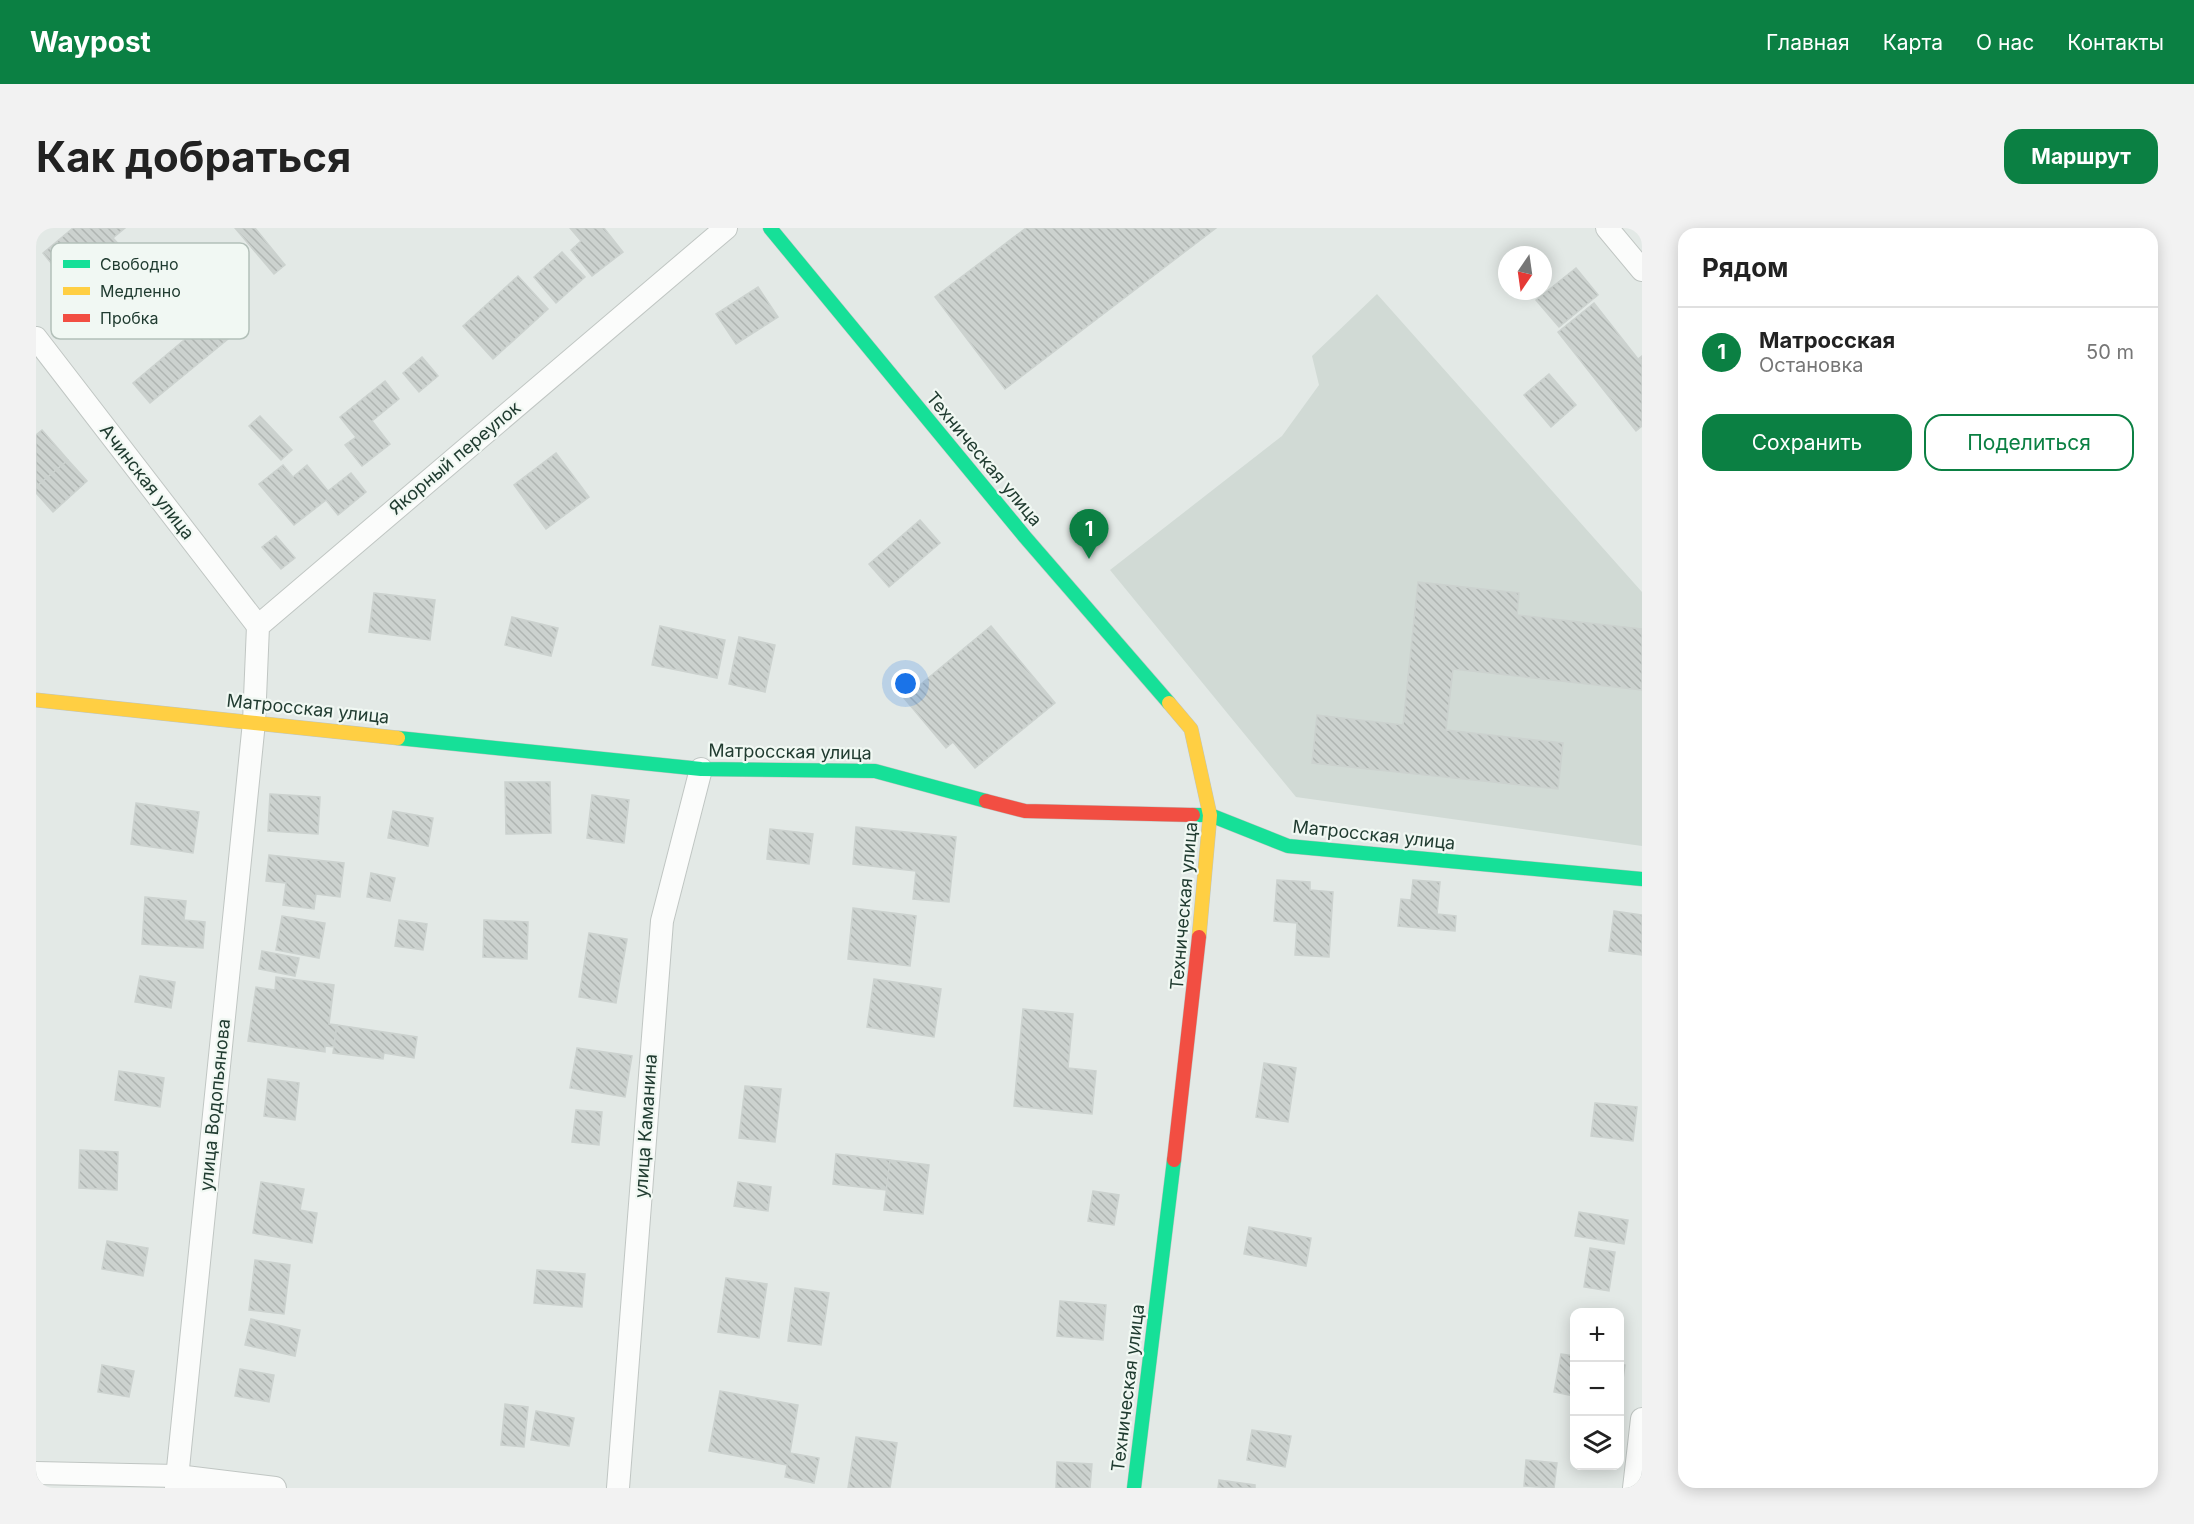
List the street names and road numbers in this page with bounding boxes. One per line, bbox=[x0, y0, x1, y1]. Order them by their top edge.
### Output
street label: Техническая улица bbox=[922, 387, 1047, 530]
street label: Якорный переулок bbox=[385, 396, 525, 519]
street label: Ачинская улица bbox=[96, 420, 199, 543]
street label: Матросская улица bbox=[226, 690, 390, 727]
street label: Матросская улица bbox=[708, 740, 872, 763]
street label: Матросская улица bbox=[1292, 816, 1456, 853]
street label: Техническая улица bbox=[1166, 821, 1201, 991]
street label: улица Водопьянова bbox=[195, 1018, 234, 1192]
street label: улица Каманина bbox=[630, 1053, 661, 1199]
street label: Техническая улица bbox=[1107, 1303, 1148, 1473]

